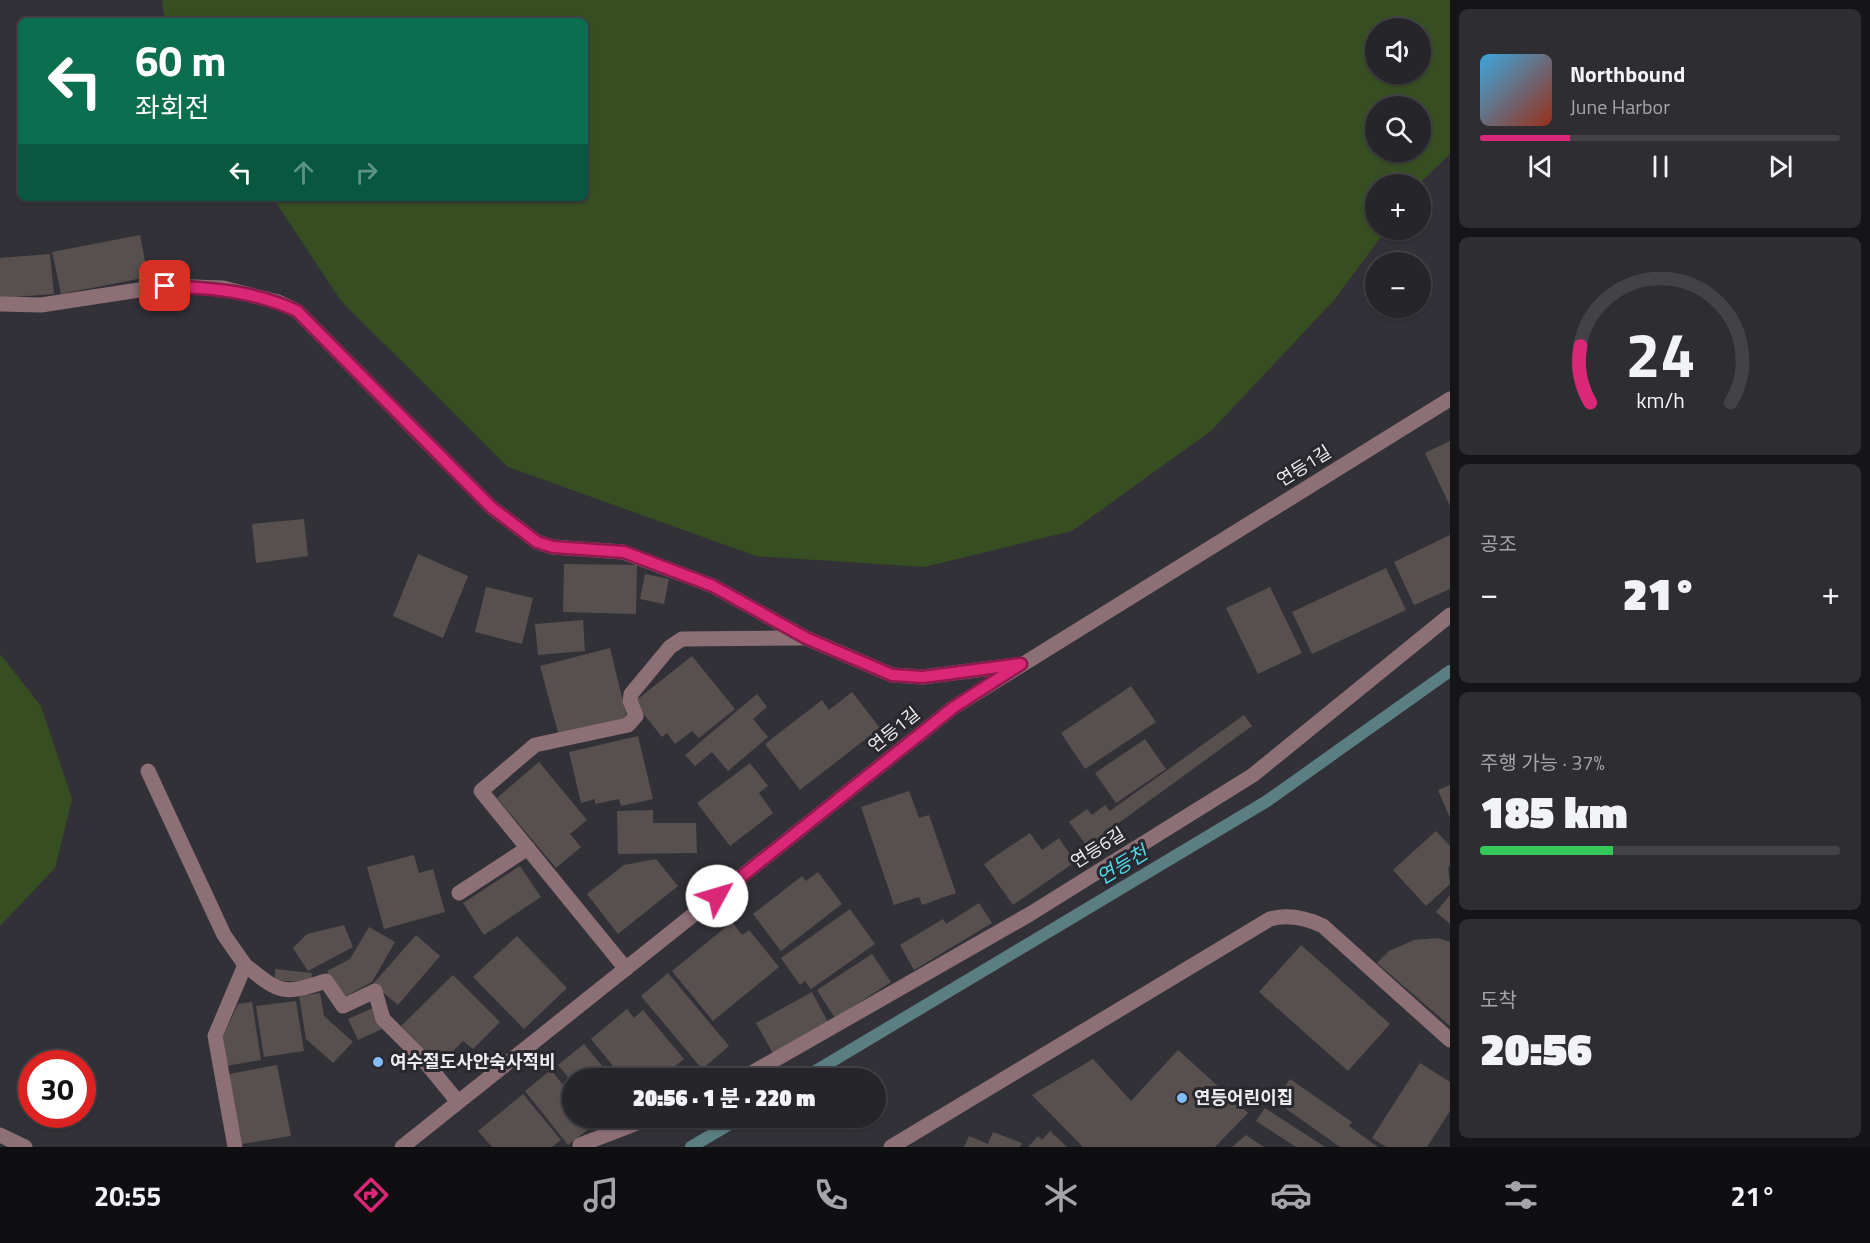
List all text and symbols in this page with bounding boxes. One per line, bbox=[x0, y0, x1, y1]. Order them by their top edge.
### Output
map controls bbox=[1365, 18, 1431, 318]
button: sound bbox=[1365, 18, 1431, 84]
text: 60 m bbox=[135, 28, 227, 92]
icon: left bbox=[36, 42, 114, 120]
text: Northbound bbox=[1570, 57, 1685, 91]
text: 좌회전 bbox=[135, 86, 210, 127]
text: June Harbor bbox=[1570, 91, 1670, 122]
button: search bbox=[1365, 96, 1431, 162]
icon: previous bbox=[1524, 150, 1557, 183]
icon: pause bbox=[1644, 150, 1677, 183]
icon: next bbox=[1764, 150, 1797, 183]
icon: left bbox=[224, 156, 257, 189]
icon: ahead bbox=[287, 156, 320, 189]
icon: right bbox=[350, 156, 383, 189]
button: + bbox=[1365, 174, 1431, 240]
button: − bbox=[1365, 252, 1431, 318]
pin bbox=[139, 260, 190, 311]
icon: arrive bbox=[148, 269, 181, 302]
text: 24 bbox=[1625, 306, 1695, 401]
text: km/h bbox=[1636, 384, 1684, 416]
street label: 연등1길 bbox=[1271, 438, 1336, 493]
text: 공조 bbox=[1480, 528, 1517, 559]
text: 21° bbox=[1623, 559, 1697, 627]
text: − bbox=[1480, 568, 1498, 618]
text: + bbox=[1822, 568, 1840, 618]
street label: 연등1길 bbox=[862, 700, 925, 759]
text: 주행 가능 · 37% bbox=[1480, 747, 1605, 778]
text: 185 km bbox=[1480, 777, 1628, 845]
street label: 연등6길 bbox=[1065, 820, 1130, 875]
water label: 연등천 bbox=[1090, 836, 1156, 892]
position arrow bbox=[685, 864, 749, 928]
text: 도착 bbox=[1480, 984, 1517, 1015]
text: 20:56 bbox=[1480, 1014, 1592, 1082]
place label: 여수절도사안숙사적비 bbox=[390, 1048, 556, 1075]
speed limit sign: 30 bbox=[18, 1050, 96, 1128]
marker: 여수절도사안숙사적비 bbox=[371, 1055, 385, 1069]
text: 20:56 · 1 분 · 220 m bbox=[633, 1081, 815, 1115]
place label: 연등어린이집 bbox=[1194, 1084, 1293, 1111]
marker: 연등어린이집 bbox=[1175, 1091, 1189, 1105]
icon: directions bbox=[350, 1174, 392, 1216]
icon: music bbox=[580, 1174, 622, 1216]
icon: phone bbox=[810, 1174, 852, 1216]
icon: climate bbox=[1040, 1174, 1082, 1216]
icon: car bbox=[1270, 1174, 1312, 1216]
icon: filters bbox=[1500, 1174, 1542, 1216]
text: 20:55 bbox=[94, 1175, 161, 1216]
text: 21° bbox=[1730, 1175, 1776, 1216]

